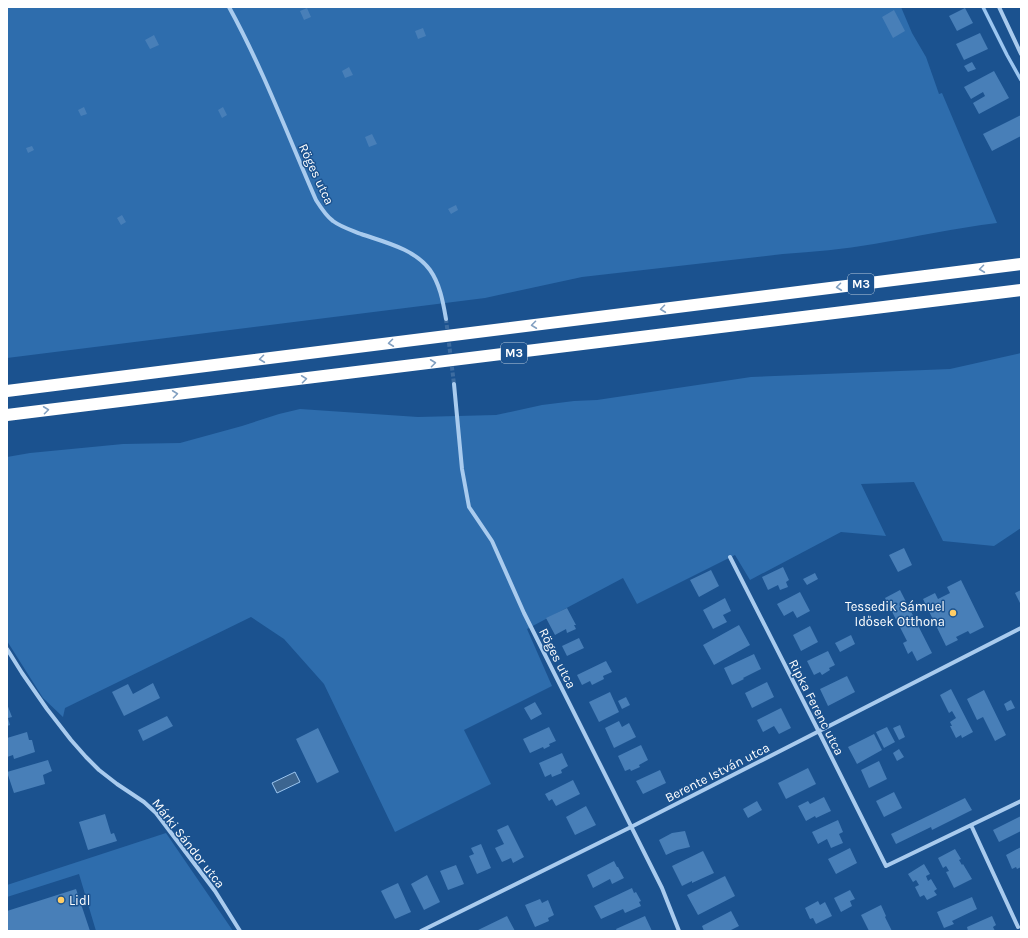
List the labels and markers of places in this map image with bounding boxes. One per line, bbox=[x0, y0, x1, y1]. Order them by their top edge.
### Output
place label: Tessedik Sámuel Idősek Otthona bbox=[845, 599, 945, 629]
marker: Tessedik Sámuel Idősek Otthona bbox=[948, 608, 958, 618]
place label: Lidl bbox=[69, 893, 90, 908]
marker: Lidl bbox=[56, 895, 66, 905]

